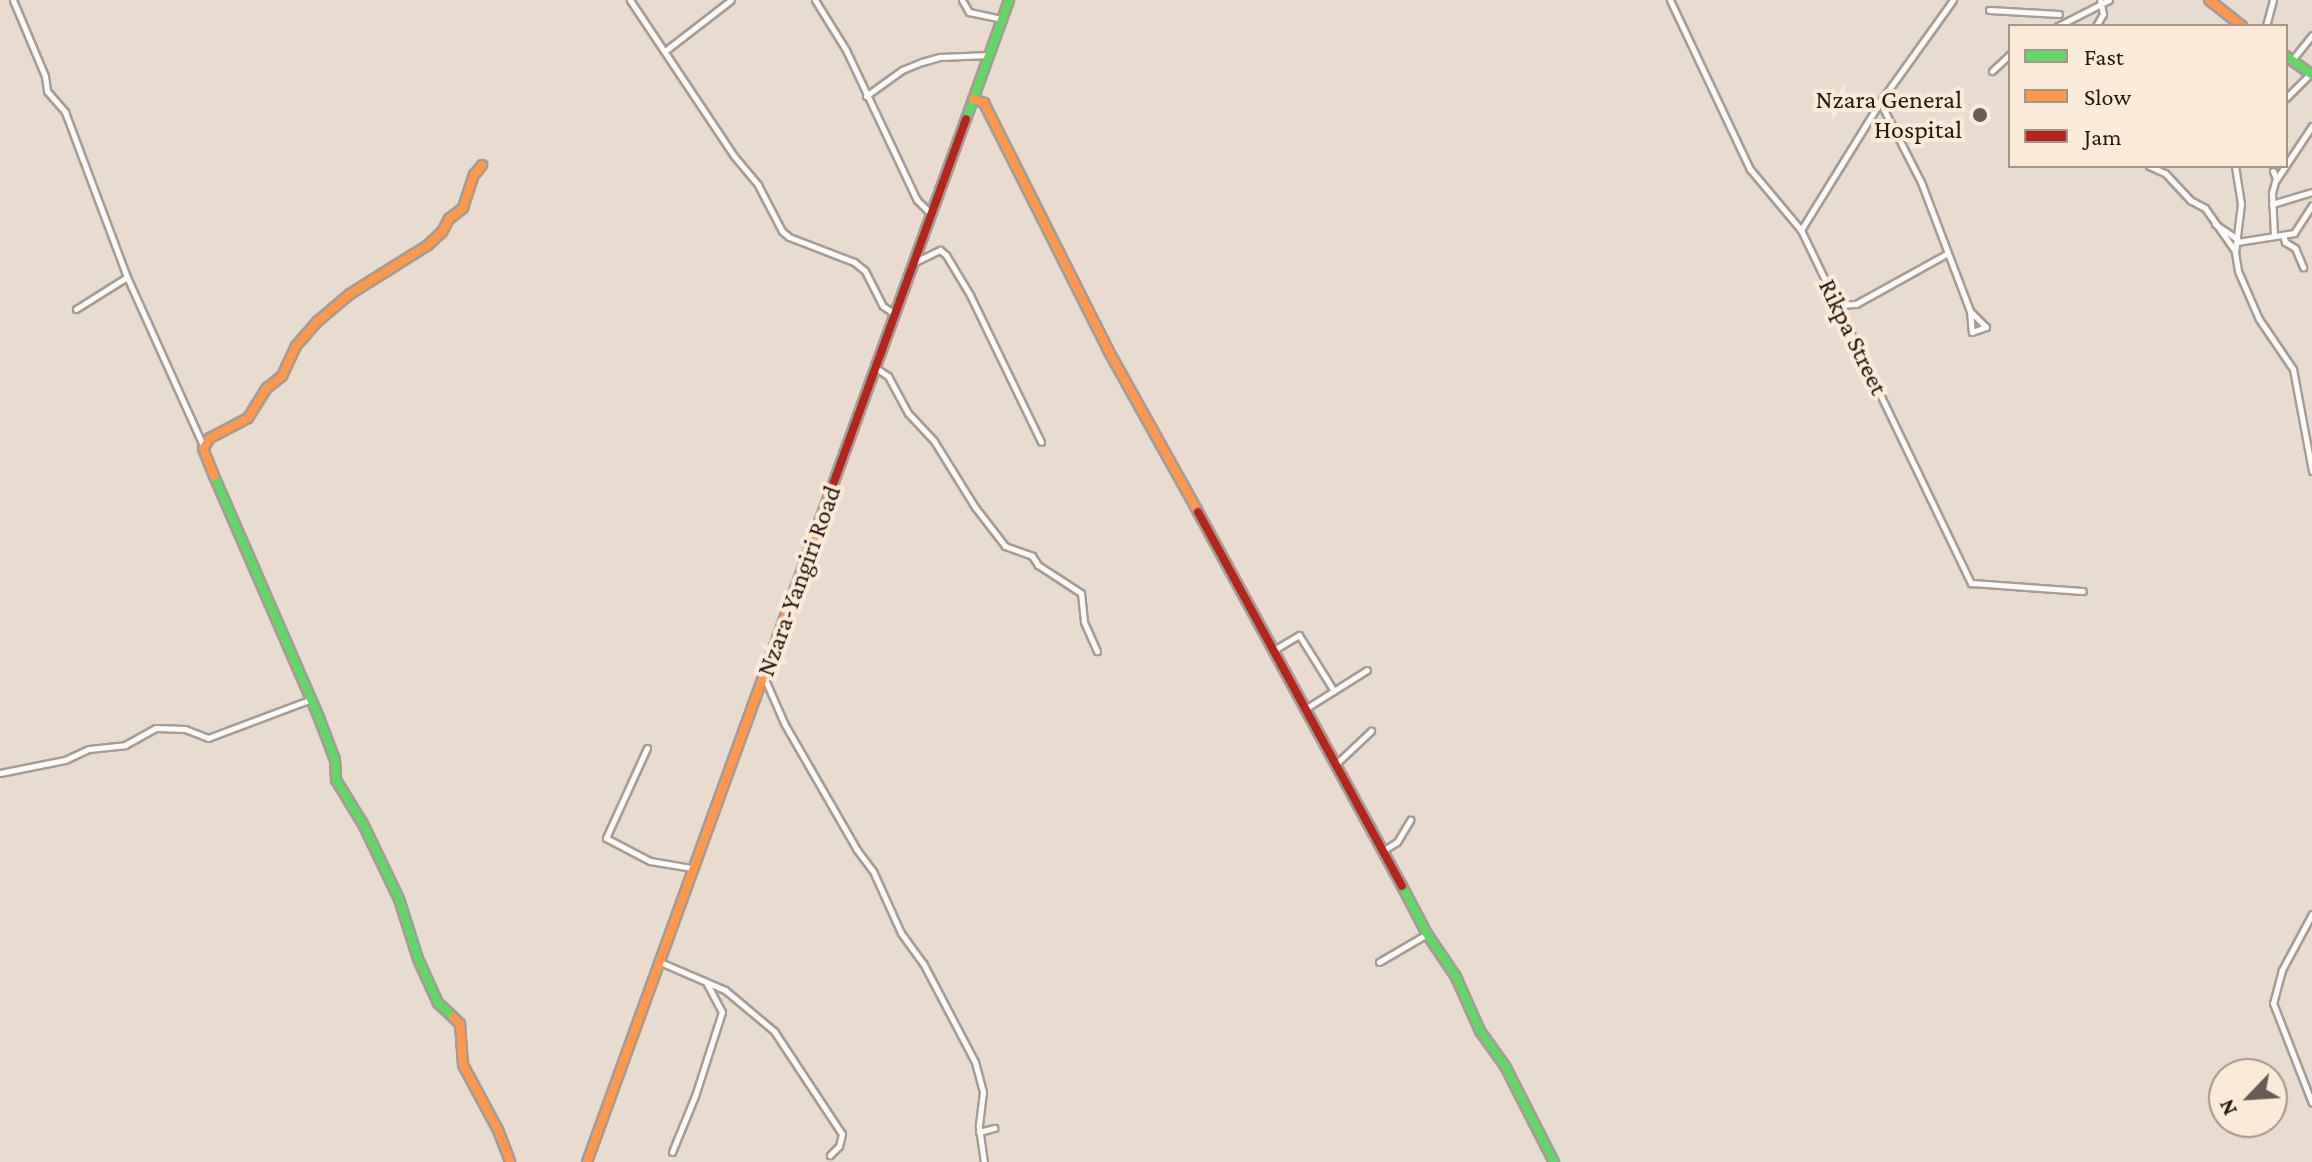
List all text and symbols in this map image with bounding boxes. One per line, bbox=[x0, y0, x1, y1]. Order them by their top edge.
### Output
legend bbox=[2008, 24, 2288, 168]
text: Fast bbox=[2084, 43, 2124, 70]
text: Slow bbox=[2084, 83, 2131, 110]
place label: Nzara General Hospital bbox=[1815, 84, 1962, 146]
marker: Nzara General Hospital bbox=[1969, 104, 1991, 126]
text: Jam bbox=[2084, 123, 2122, 150]
street label: Rikpa Street bbox=[1812, 274, 1894, 400]
street label: Nzara-Yangiri Road bbox=[750, 481, 848, 681]
north arrow bbox=[2208, 1058, 2288, 1138]
text: N bbox=[2213, 1095, 2242, 1120]

